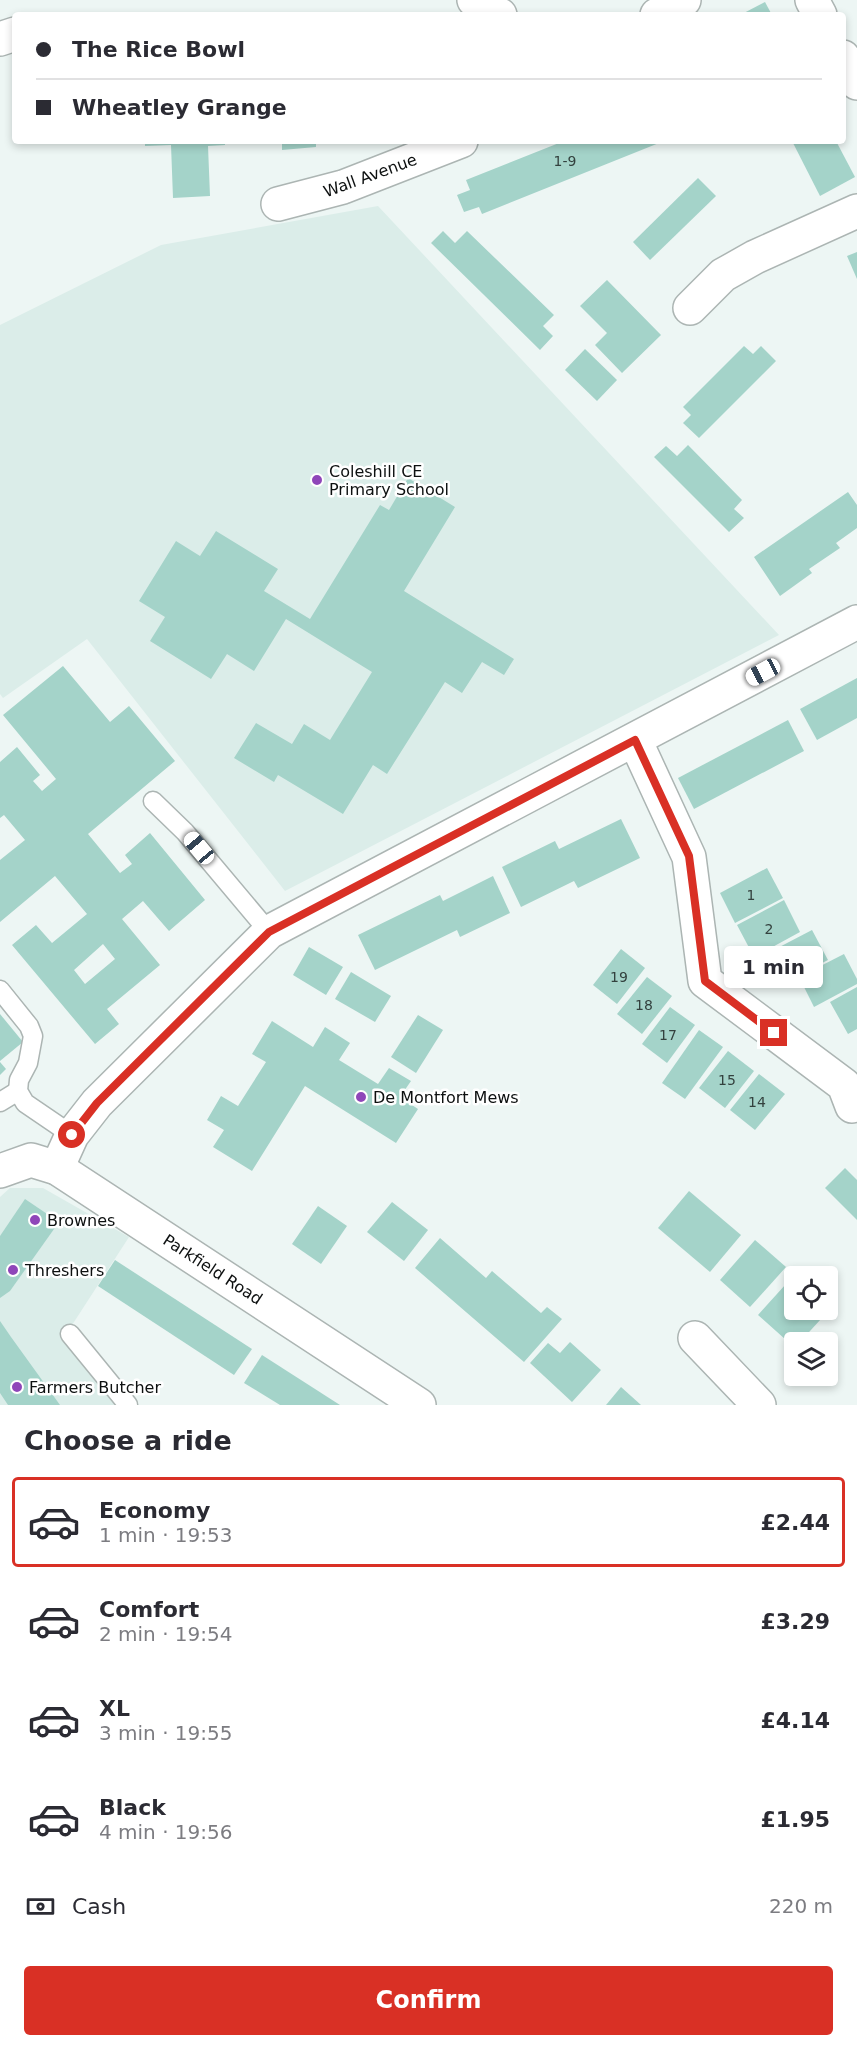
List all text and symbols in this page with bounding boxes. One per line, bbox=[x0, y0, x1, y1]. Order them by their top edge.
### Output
text: The Rice Bowl bbox=[72, 37, 245, 62]
text: Wheatley Grange bbox=[72, 95, 287, 120]
street label: Wall Avenue bbox=[321, 150, 419, 201]
house number: 1-9 bbox=[554, 153, 576, 169]
place label: Coleshill CE Primary School bbox=[329, 462, 449, 499]
marker: Coleshill CE Primary School bbox=[310, 473, 324, 487]
car bbox=[743, 656, 783, 688]
car bbox=[181, 828, 217, 868]
house number: 1 bbox=[747, 887, 755, 903]
house number: 2 bbox=[765, 921, 773, 937]
callout: 1 min bbox=[724, 946, 824, 988]
text: 1 min bbox=[742, 955, 805, 979]
house number: 19 bbox=[610, 969, 628, 985]
house number: 18 bbox=[635, 997, 653, 1013]
route end bbox=[760, 1019, 787, 1046]
house number: 17 bbox=[659, 1027, 677, 1043]
house number: 15 bbox=[718, 1072, 736, 1088]
place label: De Montfort Mews bbox=[373, 1088, 519, 1107]
marker: De Montfort Mews bbox=[354, 1090, 368, 1104]
house number: 14 bbox=[748, 1094, 766, 1110]
route start bbox=[58, 1121, 85, 1148]
place label: Brownes bbox=[47, 1211, 115, 1230]
marker: Brownes bbox=[28, 1213, 42, 1227]
street label: Parkfield Road bbox=[160, 1230, 266, 1309]
place label: Threshers bbox=[24, 1261, 104, 1280]
marker: Threshers bbox=[6, 1263, 20, 1277]
map controls bbox=[784, 1266, 838, 1386]
button: locate bbox=[784, 1266, 838, 1320]
button: layers bbox=[784, 1332, 838, 1386]
place label: Farmers Butcher bbox=[29, 1378, 161, 1397]
marker: Farmers Butcher bbox=[10, 1380, 24, 1394]
text: Choose a ride bbox=[24, 1425, 232, 1456]
icon: car bbox=[27, 1495, 81, 1549]
text: Economy bbox=[99, 1498, 210, 1523]
text: £2.44 bbox=[760, 1510, 830, 1535]
text: 1 min · 19:53 bbox=[99, 1523, 233, 1547]
icon: car bbox=[27, 1594, 81, 1648]
text: Comfort bbox=[99, 1597, 199, 1622]
text: £3.29 bbox=[760, 1609, 830, 1634]
text: 2 min · 19:54 bbox=[99, 1622, 233, 1646]
icon: car bbox=[27, 1693, 81, 1747]
text: XL bbox=[99, 1696, 130, 1721]
text: £4.14 bbox=[760, 1708, 830, 1733]
text: 3 min · 19:55 bbox=[99, 1721, 233, 1745]
icon: car bbox=[27, 1792, 81, 1846]
text: Black bbox=[99, 1795, 166, 1820]
text: £1.95 bbox=[760, 1807, 830, 1832]
text: 4 min · 19:56 bbox=[99, 1820, 233, 1844]
icon: cash bbox=[24, 1890, 57, 1923]
text: Cash bbox=[72, 1894, 126, 1919]
text: 220 m bbox=[769, 1894, 833, 1918]
button: Confirm bbox=[24, 1966, 833, 2035]

